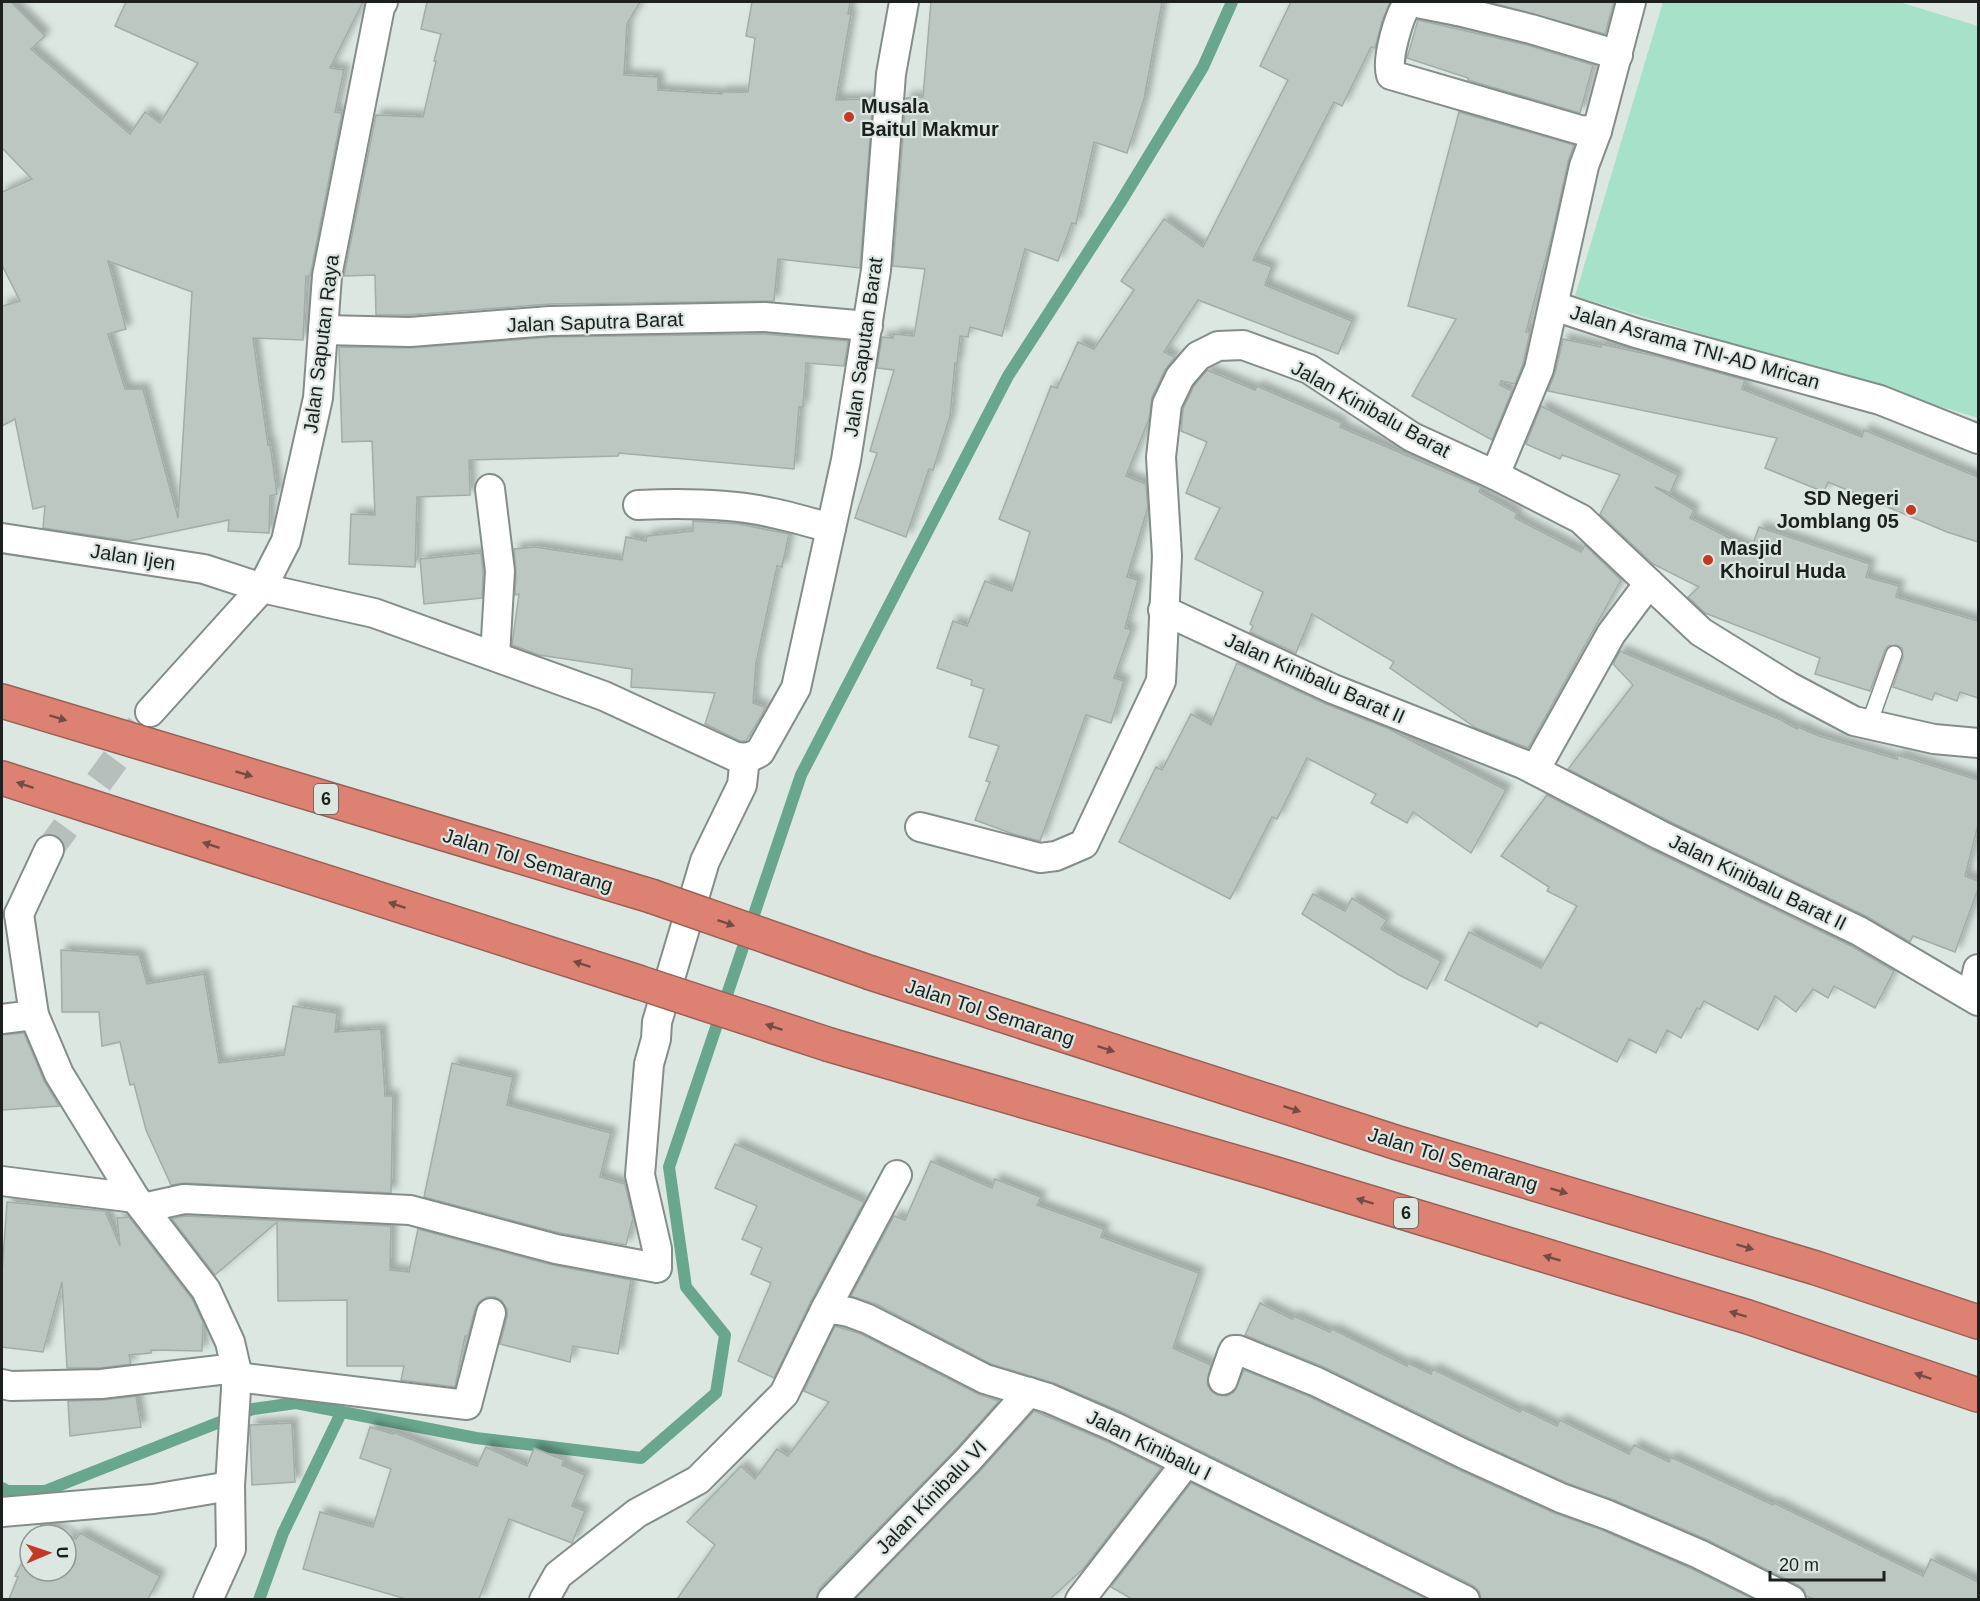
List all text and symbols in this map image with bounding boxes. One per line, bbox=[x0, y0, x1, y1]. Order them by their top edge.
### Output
place label: Musala Baitul Makmur bbox=[861, 95, 999, 140]
marker: Musala Baitul Makmur bbox=[842, 110, 856, 124]
street label: Jalan Saputan Raya bbox=[299, 252, 343, 435]
street label: Jalan Saputan Barat bbox=[839, 255, 887, 438]
street label: Jalan Asrama TNI-AD Mrican bbox=[1568, 301, 1822, 393]
street label: Jalan Saputra Barat bbox=[506, 308, 684, 336]
street label: Jalan Kinibalu Barat bbox=[1288, 356, 1455, 462]
place label: SD Negeri Jomblang 05 bbox=[1777, 487, 1899, 532]
marker: SD Negeri Jomblang 05 bbox=[1904, 503, 1918, 517]
place label: Masjid Khoirul Huda bbox=[1720, 537, 1846, 582]
street label: Jalan Ijen bbox=[89, 539, 177, 575]
marker: Masjid Khoirul Huda bbox=[1701, 553, 1715, 567]
street label: Jalan Kinibalu Barat II bbox=[1222, 628, 1408, 728]
one-way arrow bbox=[49, 714, 67, 723]
one-way arrow bbox=[235, 770, 253, 779]
one-way arrow bbox=[16, 780, 34, 789]
road number: 6 bbox=[314, 784, 338, 814]
street label: Jalan Tol Semarang bbox=[440, 824, 616, 896]
street label: Jalan Kinibalu Barat II bbox=[1666, 829, 1850, 935]
one-way arrow bbox=[202, 840, 220, 849]
one-way arrow bbox=[388, 899, 406, 909]
one-way arrow bbox=[717, 918, 735, 928]
one-way arrow bbox=[573, 959, 591, 968]
street label: Jalan Tol Semarang bbox=[903, 974, 1077, 1050]
one-way arrow bbox=[765, 1022, 783, 1031]
one-way arrow bbox=[1097, 1045, 1115, 1054]
one-way arrow bbox=[1283, 1104, 1301, 1114]
street label: Jalan Tol Semarang bbox=[1365, 1123, 1541, 1195]
one-way arrow bbox=[1550, 1187, 1568, 1196]
one-way arrow bbox=[1356, 1196, 1374, 1205]
road number: 6 bbox=[1394, 1198, 1418, 1228]
one-way arrow bbox=[1736, 1243, 1754, 1252]
one-way arrow bbox=[1543, 1253, 1561, 1262]
one-way arrow bbox=[1729, 1309, 1747, 1319]
one-way arrow bbox=[1914, 1371, 1932, 1381]
street label: Jalan Kinibalu I bbox=[1083, 1405, 1215, 1485]
street label: Jalan Kinibalu VI bbox=[871, 1436, 991, 1558]
north arrow bbox=[18, 1523, 78, 1583]
scale bar bbox=[1770, 1544, 1884, 1582]
text: U bbox=[54, 1546, 71, 1559]
text: 20 m bbox=[1779, 1555, 1819, 1575]

